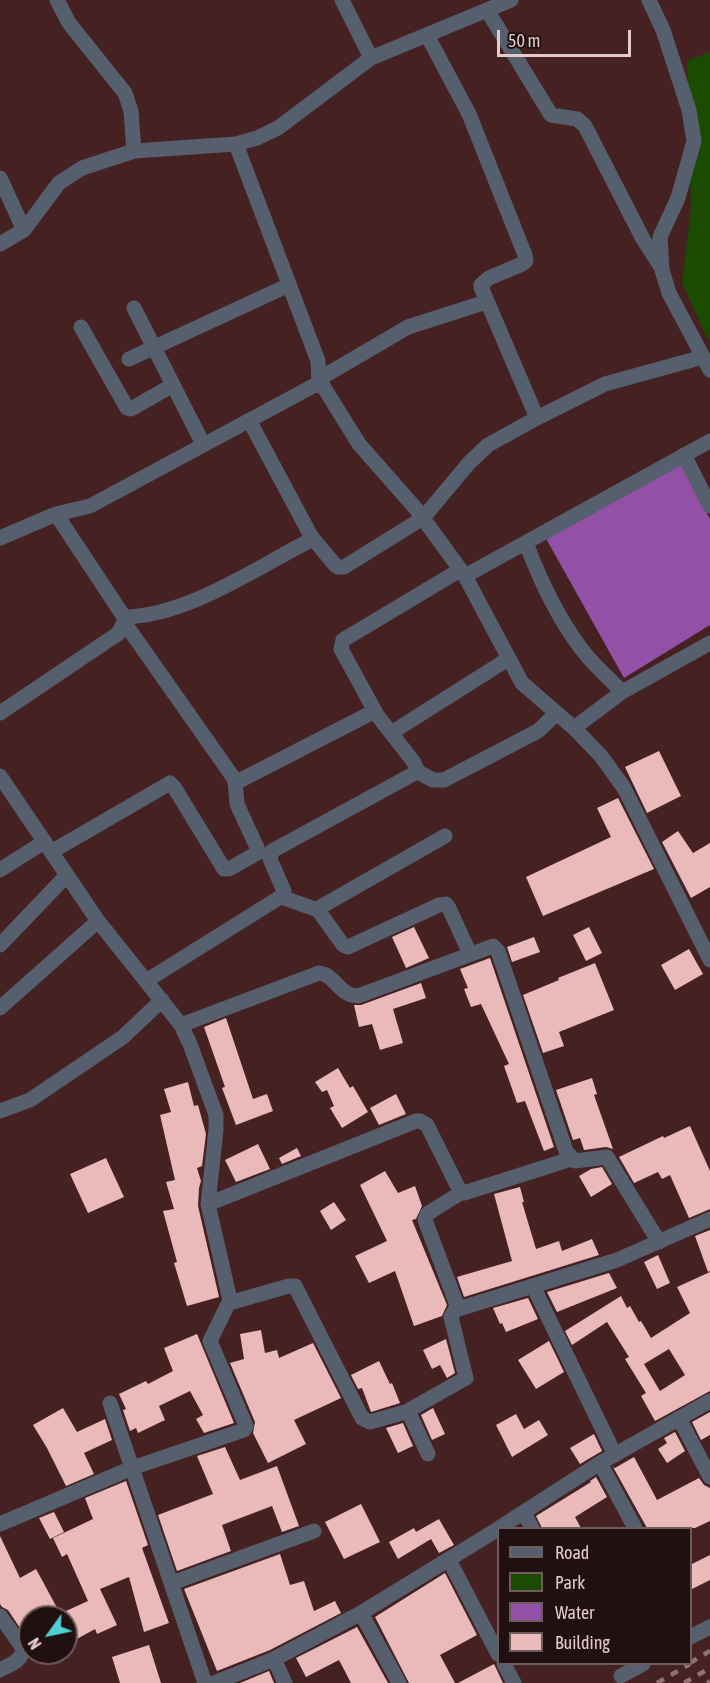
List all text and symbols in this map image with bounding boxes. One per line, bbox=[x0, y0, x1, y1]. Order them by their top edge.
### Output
scale bar bbox=[500, 18, 634, 56]
text: 50 m bbox=[508, 30, 540, 51]
legend bbox=[497, 1527, 692, 1665]
text: Road bbox=[555, 1542, 589, 1563]
text: Park bbox=[555, 1572, 585, 1593]
text: Water bbox=[555, 1602, 594, 1623]
north arrow bbox=[18, 1605, 78, 1665]
text: Building bbox=[555, 1632, 610, 1653]
text: N bbox=[24, 1635, 45, 1653]

